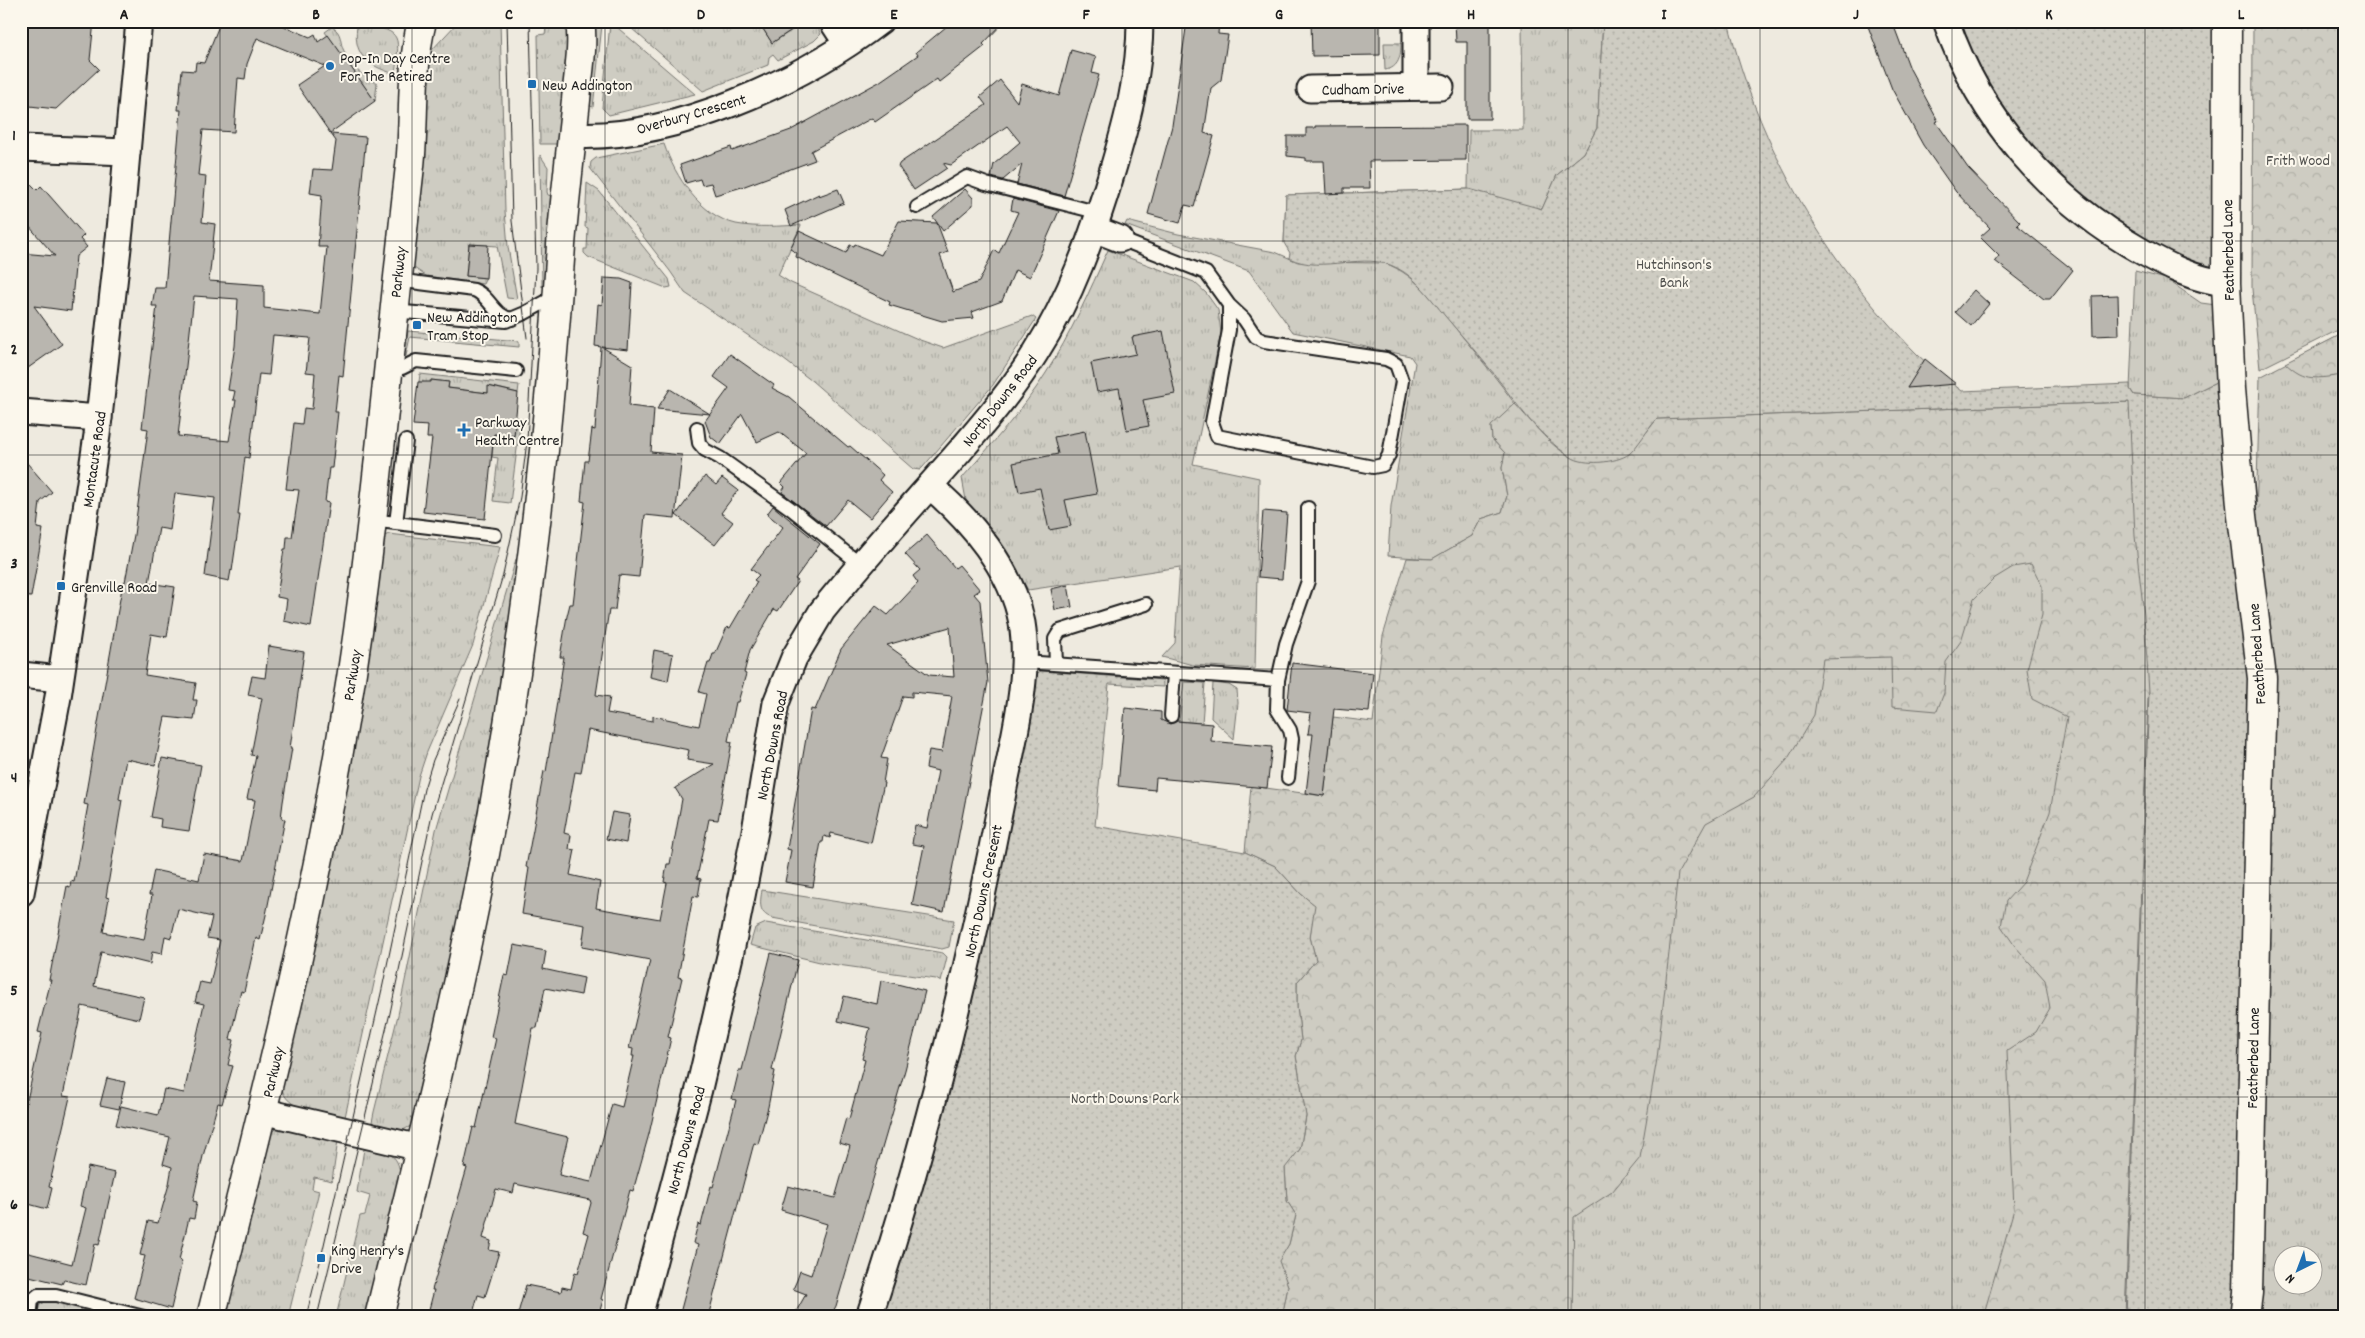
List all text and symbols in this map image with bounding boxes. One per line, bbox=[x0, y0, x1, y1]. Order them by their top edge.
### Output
text: A bbox=[120, 4, 129, 27]
text: B bbox=[312, 4, 320, 27]
text: C bbox=[505, 4, 513, 27]
text: D bbox=[697, 4, 706, 27]
text: E bbox=[890, 4, 898, 27]
text: F bbox=[1082, 4, 1090, 27]
text: G bbox=[1275, 4, 1283, 27]
text: H bbox=[1467, 4, 1475, 27]
text: I bbox=[1662, 4, 1668, 27]
text: J bbox=[1853, 4, 1859, 27]
text: K bbox=[2045, 4, 2053, 27]
text: L bbox=[2238, 4, 2245, 27]
place label: Pop-In Day Centre For The Retired bbox=[340, 48, 450, 89]
marker: Pop-In Day Centre For The Retired bbox=[324, 60, 336, 72]
place label: New Addington bbox=[542, 75, 632, 98]
marker: New Addington bbox=[526, 78, 538, 90]
street label: Cudham Drive bbox=[1322, 78, 1405, 103]
street label: Overbury Crescent bbox=[634, 89, 749, 142]
text: 1 bbox=[12, 125, 16, 148]
park label: Frith Wood bbox=[2266, 150, 2330, 173]
street label: Featherbed Lane bbox=[2217, 199, 2242, 301]
street label: Parkway bbox=[385, 245, 414, 299]
park label: Hutchinson's Bank bbox=[1636, 254, 1712, 295]
place label: New Addington Tram Stop bbox=[427, 307, 517, 348]
marker: New Addington Tram Stop bbox=[411, 319, 423, 331]
text: 2 bbox=[11, 339, 18, 362]
street label: North Downs Road bbox=[958, 351, 1044, 452]
street label: Montacute Road bbox=[77, 410, 114, 509]
place label: Parkway Health Centre bbox=[475, 412, 560, 453]
marker: Parkway Health Centre bbox=[457, 423, 471, 437]
text: 3 bbox=[10, 553, 18, 576]
place label: Grenville Road bbox=[71, 577, 157, 600]
marker: Grenville Road bbox=[55, 580, 67, 592]
street label: Featherbed Lane bbox=[2243, 602, 2274, 705]
street label: Parkway bbox=[338, 648, 369, 703]
street label: North Downs Road bbox=[752, 689, 795, 802]
text: 4 bbox=[11, 767, 17, 790]
street label: North Downs Crescent bbox=[959, 823, 1010, 960]
text: 5 bbox=[10, 980, 18, 1003]
street label: Featherbed Lane bbox=[2242, 1007, 2267, 1109]
street label: Parkway bbox=[257, 1044, 292, 1100]
street label: North Downs Road bbox=[662, 1084, 713, 1197]
park label: North Downs Park bbox=[1071, 1088, 1179, 1111]
text: 6 bbox=[10, 1194, 18, 1217]
place label: King Henry's Drive bbox=[331, 1240, 405, 1281]
north arrow bbox=[2272, 1246, 2322, 1296]
marker: King Henry's Drive bbox=[315, 1252, 327, 1264]
text: N bbox=[2281, 1268, 2300, 1288]

